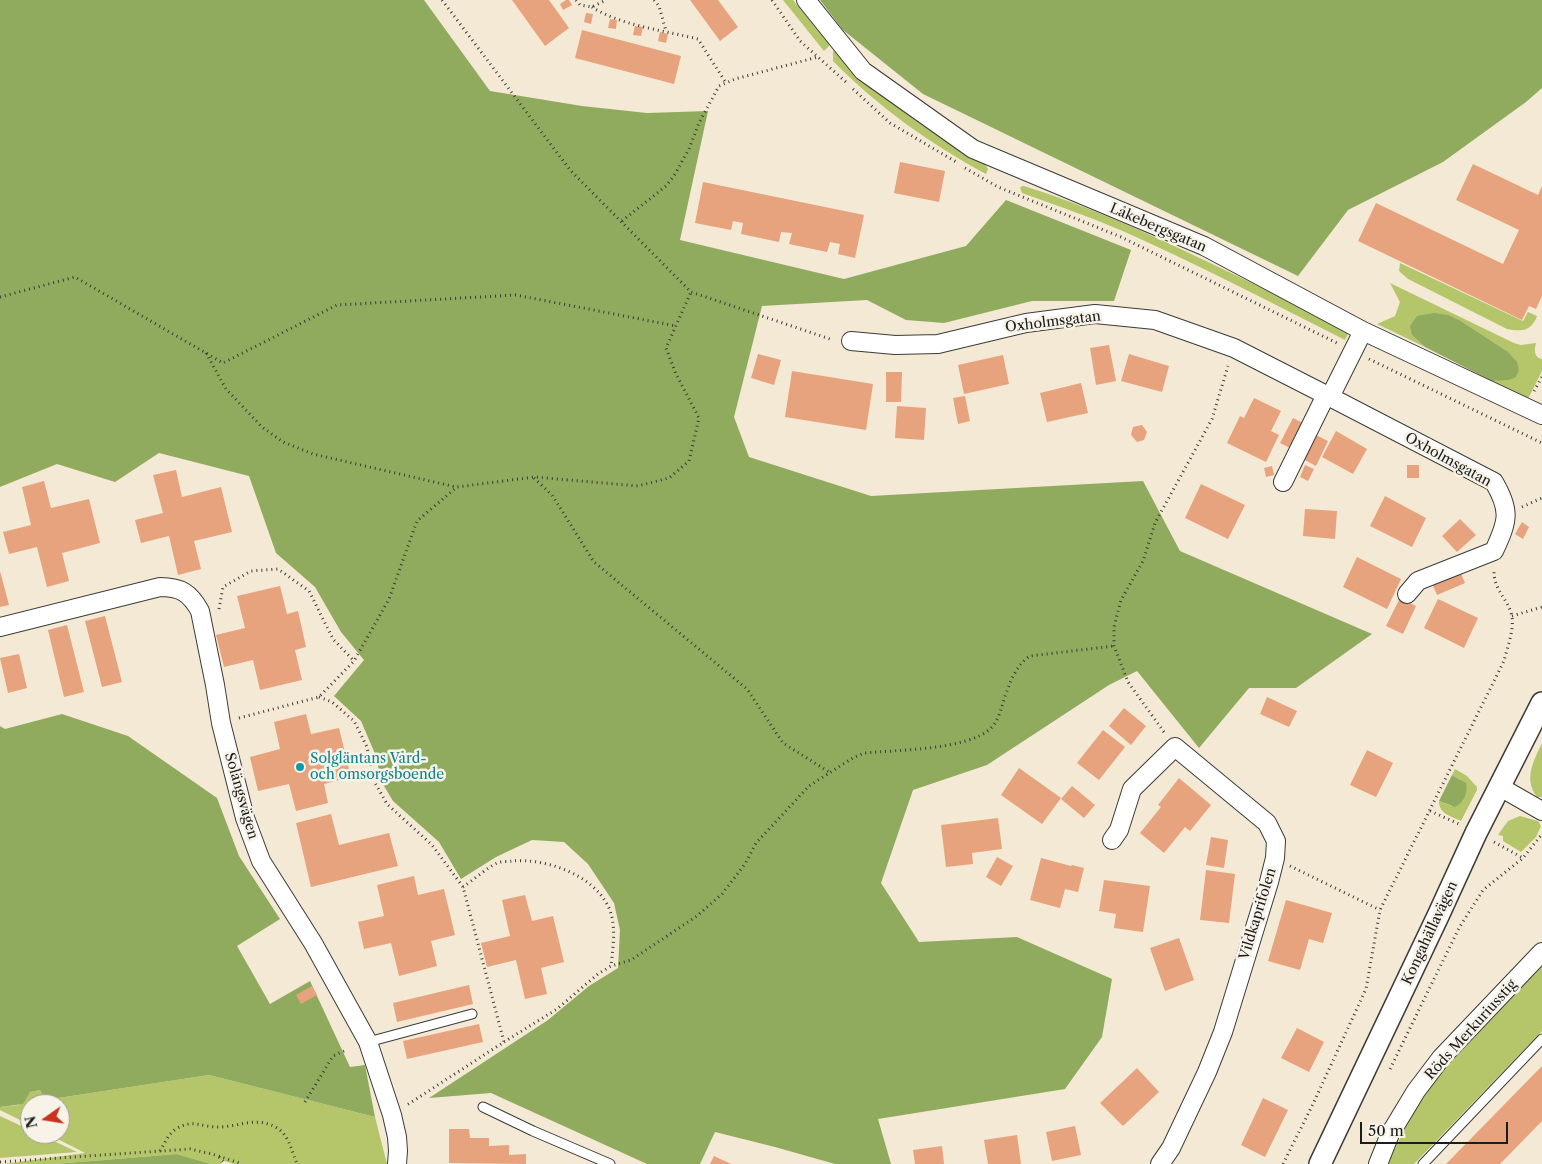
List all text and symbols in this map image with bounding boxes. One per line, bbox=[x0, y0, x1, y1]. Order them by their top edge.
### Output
street label: Låkebergsgatan bbox=[1107, 200, 1209, 256]
street label: Oxholmsgatan bbox=[1004, 308, 1102, 336]
street label: Oxholmsgatan bbox=[1402, 429, 1494, 491]
street label: Solängsvägen bbox=[221, 751, 261, 841]
place label: Solgläntans Vård- och omsorgsboende bbox=[310, 751, 444, 784]
marker: Solgläntans Vård- och omsorgsboende bbox=[294, 761, 306, 773]
street label: Vildkaprifolen bbox=[1236, 866, 1280, 962]
street label: Kongahällavägen bbox=[1399, 878, 1461, 988]
street label: Röds Merkuriusstig bbox=[1422, 977, 1520, 1083]
north arrow bbox=[20, 1094, 70, 1144]
scale bar bbox=[1362, 1112, 1510, 1144]
text: N bbox=[21, 1114, 41, 1130]
text: 50 m bbox=[1368, 1121, 1404, 1140]

